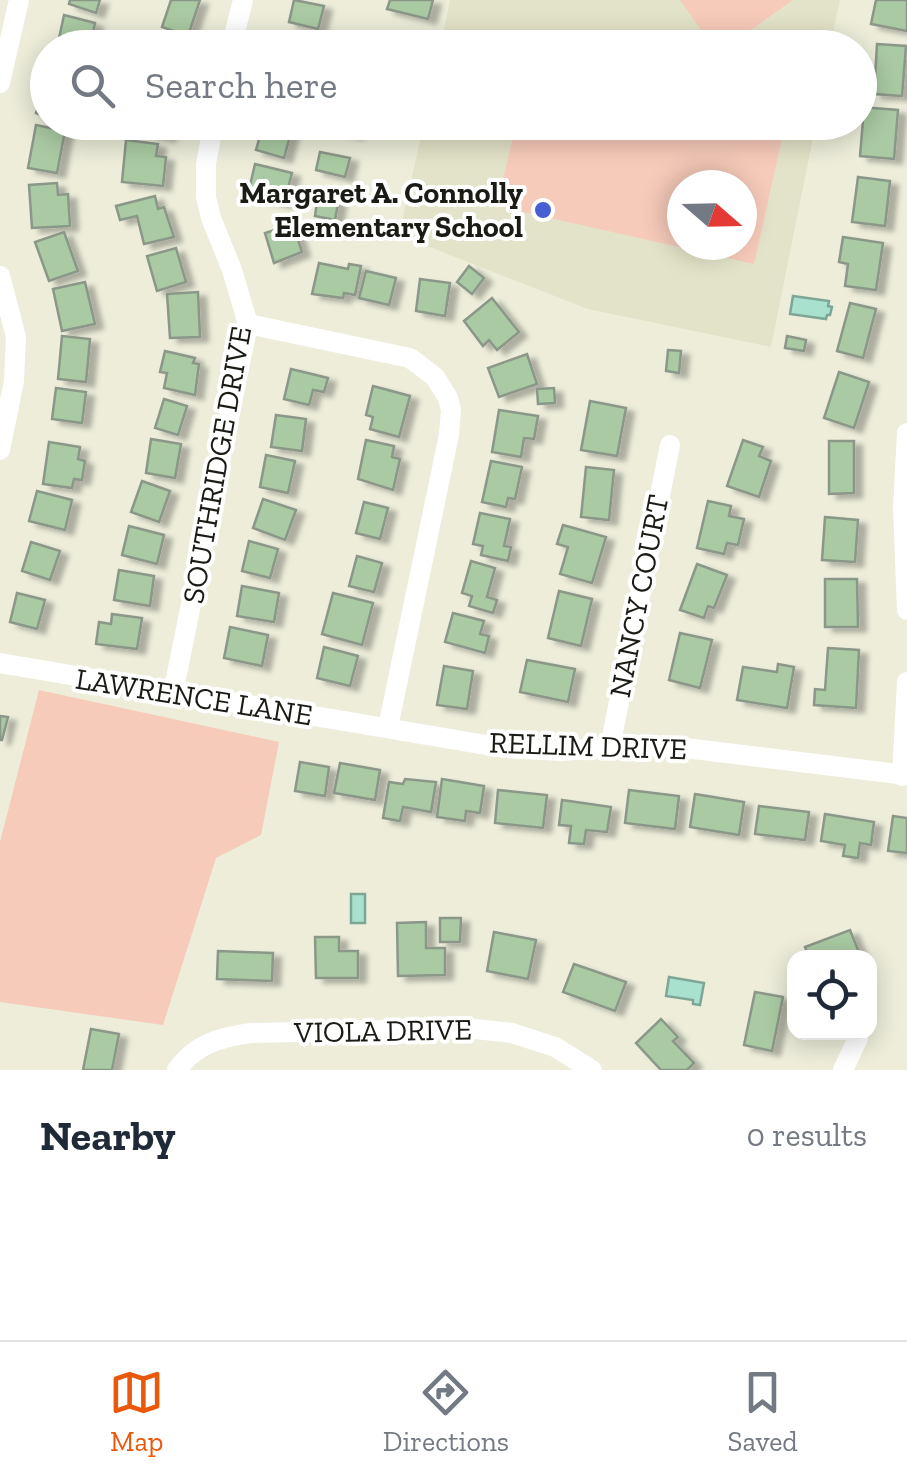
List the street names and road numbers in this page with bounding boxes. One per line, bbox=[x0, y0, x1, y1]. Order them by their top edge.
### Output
street label: SOUTHRIDGE DRIVE bbox=[175, 324, 259, 606]
street label: NANCY COURT bbox=[602, 492, 676, 700]
street label: LAWRENCE LANE bbox=[73, 660, 315, 734]
street label: RELLIM DRIVE bbox=[489, 725, 687, 767]
street label: VIOLA DRIVE bbox=[293, 1011, 472, 1051]

